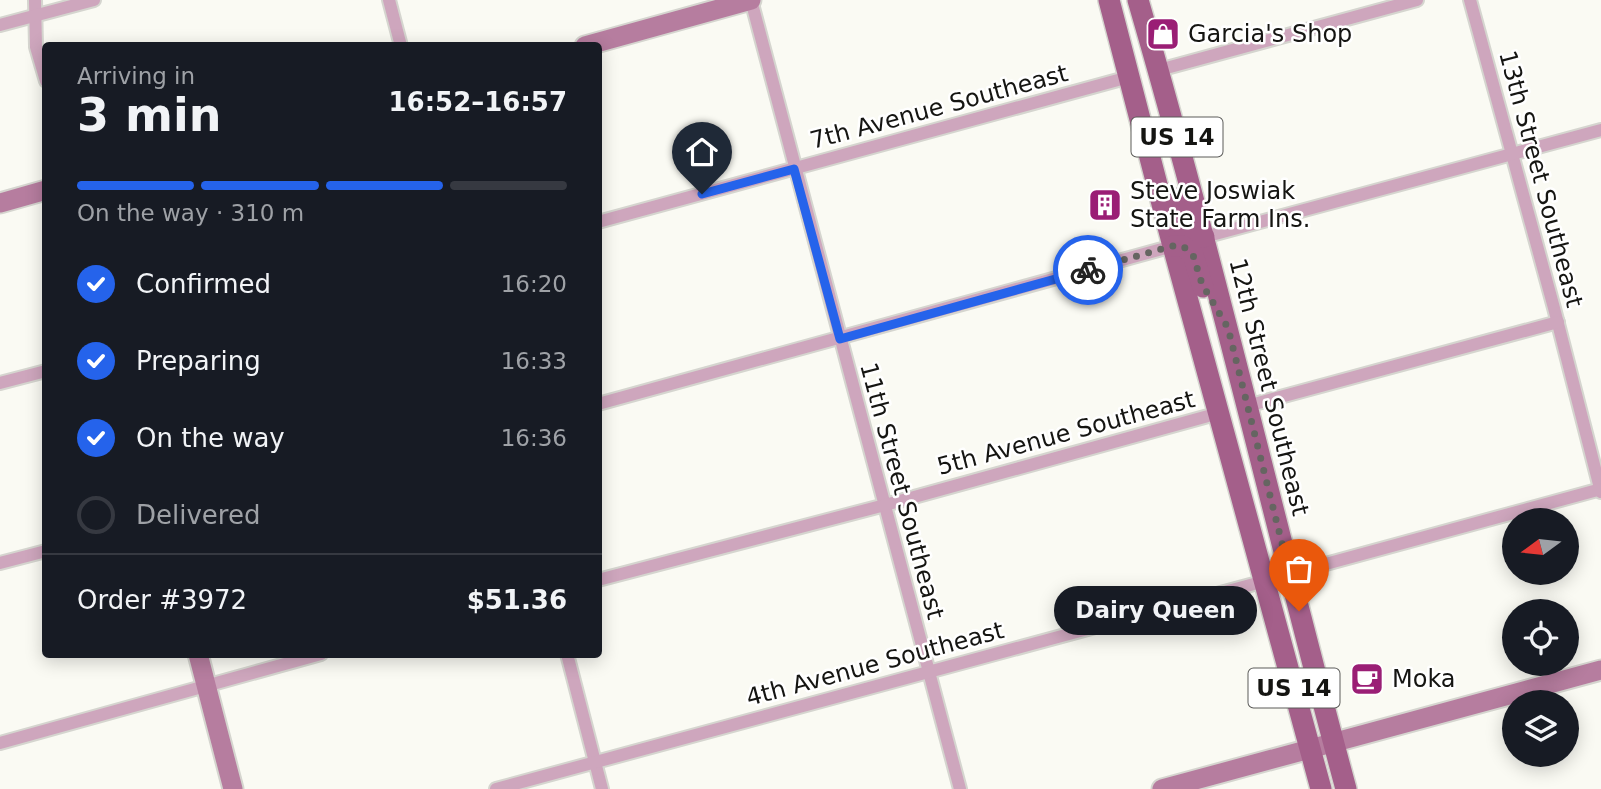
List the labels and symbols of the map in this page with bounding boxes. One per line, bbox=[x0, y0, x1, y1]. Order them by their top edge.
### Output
shop icon: Garcia's Shop bbox=[1144, 15, 1182, 53]
place label: Garcia's Shop bbox=[1188, 20, 1352, 48]
street label: 13th Street Southeast bbox=[1493, 48, 1589, 310]
street label: 7th Avenue Southeast bbox=[807, 59, 1071, 155]
road number: US 14 bbox=[1132, 118, 1222, 156]
pin bbox=[672, 122, 732, 194]
place label: Steve Joswiak State Farm Ins. bbox=[1130, 177, 1310, 233]
building icon: Steve Joswiak State Farm Ins. bbox=[1086, 186, 1124, 224]
courier bbox=[1053, 235, 1123, 305]
street label: 12th Street Southeast bbox=[1223, 255, 1315, 519]
street label: 11th Street Southeast bbox=[854, 360, 950, 622]
street label: 5th Avenue Southeast bbox=[934, 385, 1198, 481]
north arrow bbox=[1502, 508, 1578, 584]
pin bbox=[1269, 539, 1329, 611]
callout: Dairy Queen bbox=[1054, 586, 1257, 636]
street label: 4th Avenue Southeast bbox=[743, 616, 1007, 712]
cafe icon: Moka bbox=[1348, 660, 1386, 698]
place label: Moka bbox=[1392, 665, 1456, 693]
road number: US 14 bbox=[1248, 668, 1340, 708]

